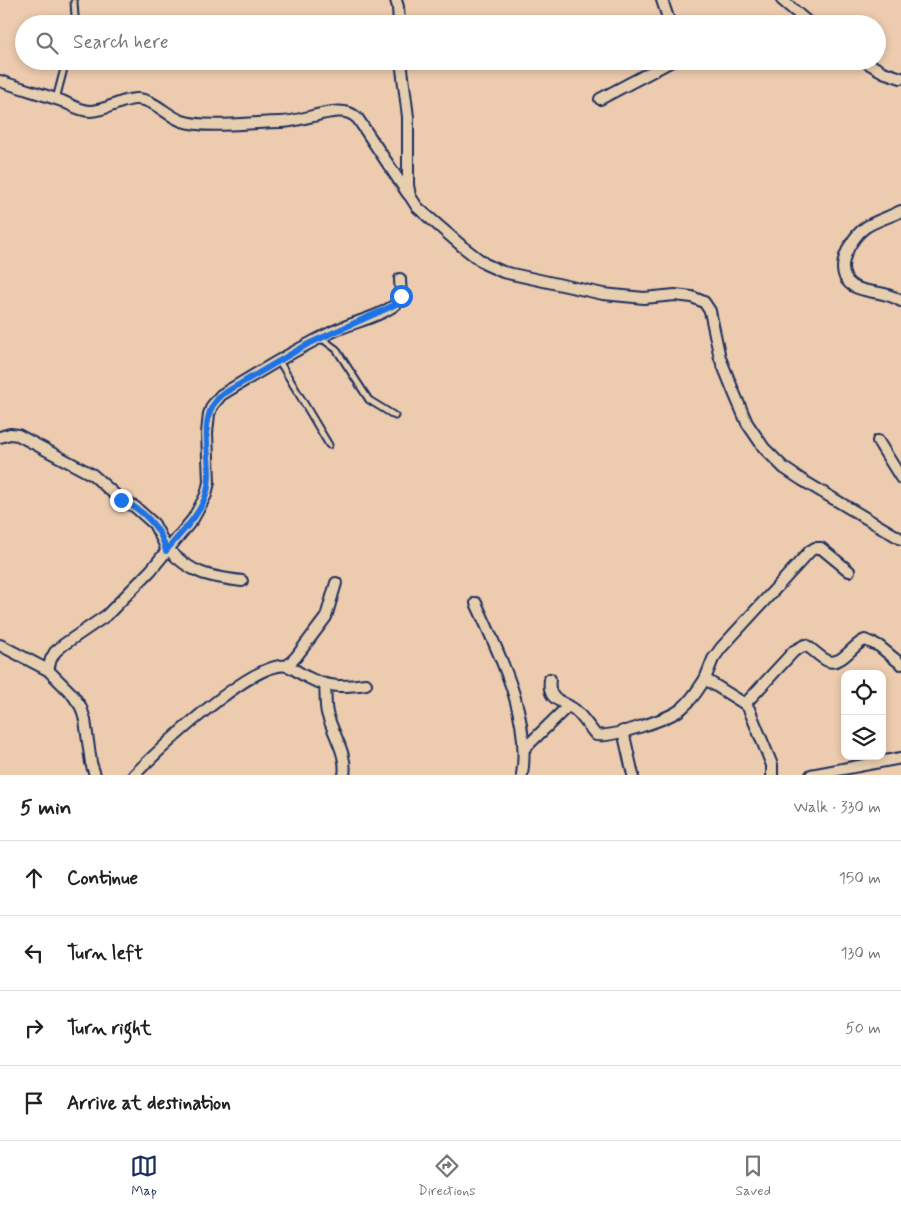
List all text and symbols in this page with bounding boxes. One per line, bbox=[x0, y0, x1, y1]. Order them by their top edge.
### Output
search box bbox=[15, 15, 886, 70]
icon: search bbox=[33, 29, 61, 57]
text: Search here bbox=[73, 30, 169, 55]
route start bbox=[390, 285, 413, 308]
route end bbox=[110, 489, 133, 512]
map controls bbox=[841, 670, 886, 760]
button: locate bbox=[841, 670, 886, 715]
button: layers bbox=[841, 715, 886, 760]
text: 5 min bbox=[20, 794, 72, 822]
text: Walk · 330 m bbox=[793, 797, 881, 818]
icon: ahead bbox=[20, 864, 48, 892]
text: Continue bbox=[67, 866, 138, 891]
text: 150 m bbox=[839, 868, 881, 889]
icon: left bbox=[20, 939, 48, 967]
text: Turn left bbox=[67, 941, 143, 966]
text: 130 m bbox=[840, 943, 881, 964]
icon: right bbox=[20, 1014, 48, 1042]
text: Turn right bbox=[67, 1016, 151, 1041]
text: 50 m bbox=[845, 1018, 881, 1039]
icon: arrive bbox=[20, 1089, 48, 1117]
text: Arrive at destination bbox=[67, 1091, 231, 1116]
tab: Map bbox=[130, 1152, 158, 1200]
tab: Directions bbox=[418, 1152, 476, 1200]
tab: Saved bbox=[736, 1152, 771, 1200]

